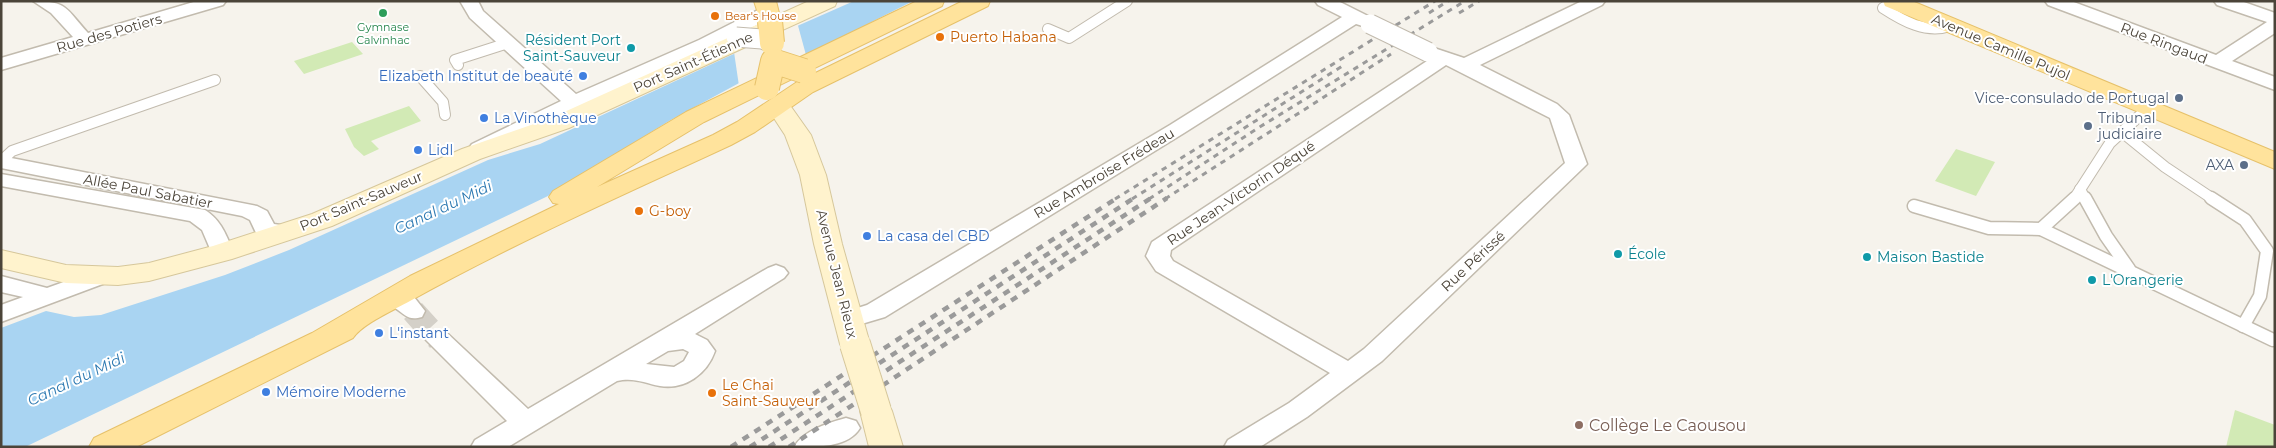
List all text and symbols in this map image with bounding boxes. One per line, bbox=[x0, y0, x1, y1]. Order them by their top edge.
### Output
marker: Gymnase Calvinhac bbox=[377, 7, 389, 19]
street label: Rue des Potiers bbox=[54, 9, 164, 57]
place label: Bear's House bbox=[725, 9, 797, 23]
marker: Bear's House bbox=[709, 10, 721, 22]
street label: Avenue Camille Pujol bbox=[1929, 10, 2073, 84]
street label: Rue Ringaud bbox=[2118, 18, 2210, 68]
place label: Gymnase Calvinhac bbox=[356, 20, 410, 47]
street label: Port Saint-Étienne bbox=[630, 27, 756, 97]
place label: Puerto Habana bbox=[950, 28, 1057, 46]
place label: Résident Port Saint-Sauveur bbox=[523, 31, 621, 65]
marker: Puerto Habana bbox=[934, 31, 946, 43]
marker: Résident Port Saint-Sauveur bbox=[625, 42, 637, 54]
place label: Elizabeth Institut de beauté bbox=[379, 67, 573, 85]
marker: Elizabeth Institut de beauté bbox=[577, 70, 589, 82]
place label: Vice-consulado de Portugal bbox=[1975, 89, 2169, 107]
marker: Vice-consulado de Portugal bbox=[2173, 92, 2185, 104]
place label: La Vinothèque bbox=[494, 109, 597, 127]
place label: Tribunal judiciaire bbox=[2096, 109, 2162, 143]
marker: La Vinothèque bbox=[478, 112, 490, 124]
marker: Tribunal judiciaire bbox=[2082, 120, 2094, 132]
street label: Rue Ambroise Frédeau bbox=[1030, 124, 1178, 222]
street label: Rue Jean-Victorin Déqué bbox=[1163, 137, 1319, 249]
place label: Lidl bbox=[428, 141, 453, 159]
marker: Lidl bbox=[412, 144, 424, 156]
place label: AXA bbox=[2206, 156, 2235, 174]
marker: AXA bbox=[2238, 159, 2250, 171]
street label: Port Saint-Sauveur bbox=[297, 167, 425, 235]
street label: Allée Paul Sabatier bbox=[82, 170, 214, 212]
water label: Canal du Midi bbox=[391, 176, 496, 238]
place label: G-boy bbox=[649, 202, 691, 220]
marker: G-boy bbox=[633, 205, 645, 217]
street label: Avenue Jean Rieux bbox=[812, 208, 862, 341]
place label: La casa del CBD bbox=[877, 227, 990, 245]
street label: Rue Périssé bbox=[1437, 227, 1509, 295]
marker: La casa del CBD bbox=[861, 230, 873, 242]
place label: École bbox=[1628, 245, 1666, 263]
marker: École bbox=[1612, 248, 1624, 260]
place label: Maison Bastide bbox=[1877, 248, 1984, 266]
marker: Maison Bastide bbox=[1861, 251, 1873, 263]
place label: L'Orangerie bbox=[2102, 271, 2183, 289]
marker: L'Orangerie bbox=[2086, 274, 2098, 286]
place label: L'instant bbox=[389, 324, 449, 342]
marker: L'instant bbox=[373, 327, 385, 339]
water label: Canal du Midi bbox=[24, 348, 129, 410]
place label: Le Chai Saint-Sauveur bbox=[722, 376, 820, 410]
place label: Mémoire Moderne bbox=[276, 383, 406, 401]
marker: Mémoire Moderne bbox=[260, 386, 272, 398]
marker: Le Chai Saint-Sauveur bbox=[706, 387, 718, 399]
place label: Collège Le Caousou bbox=[1589, 416, 1746, 435]
marker: Collège Le Caousou bbox=[1573, 419, 1585, 431]

